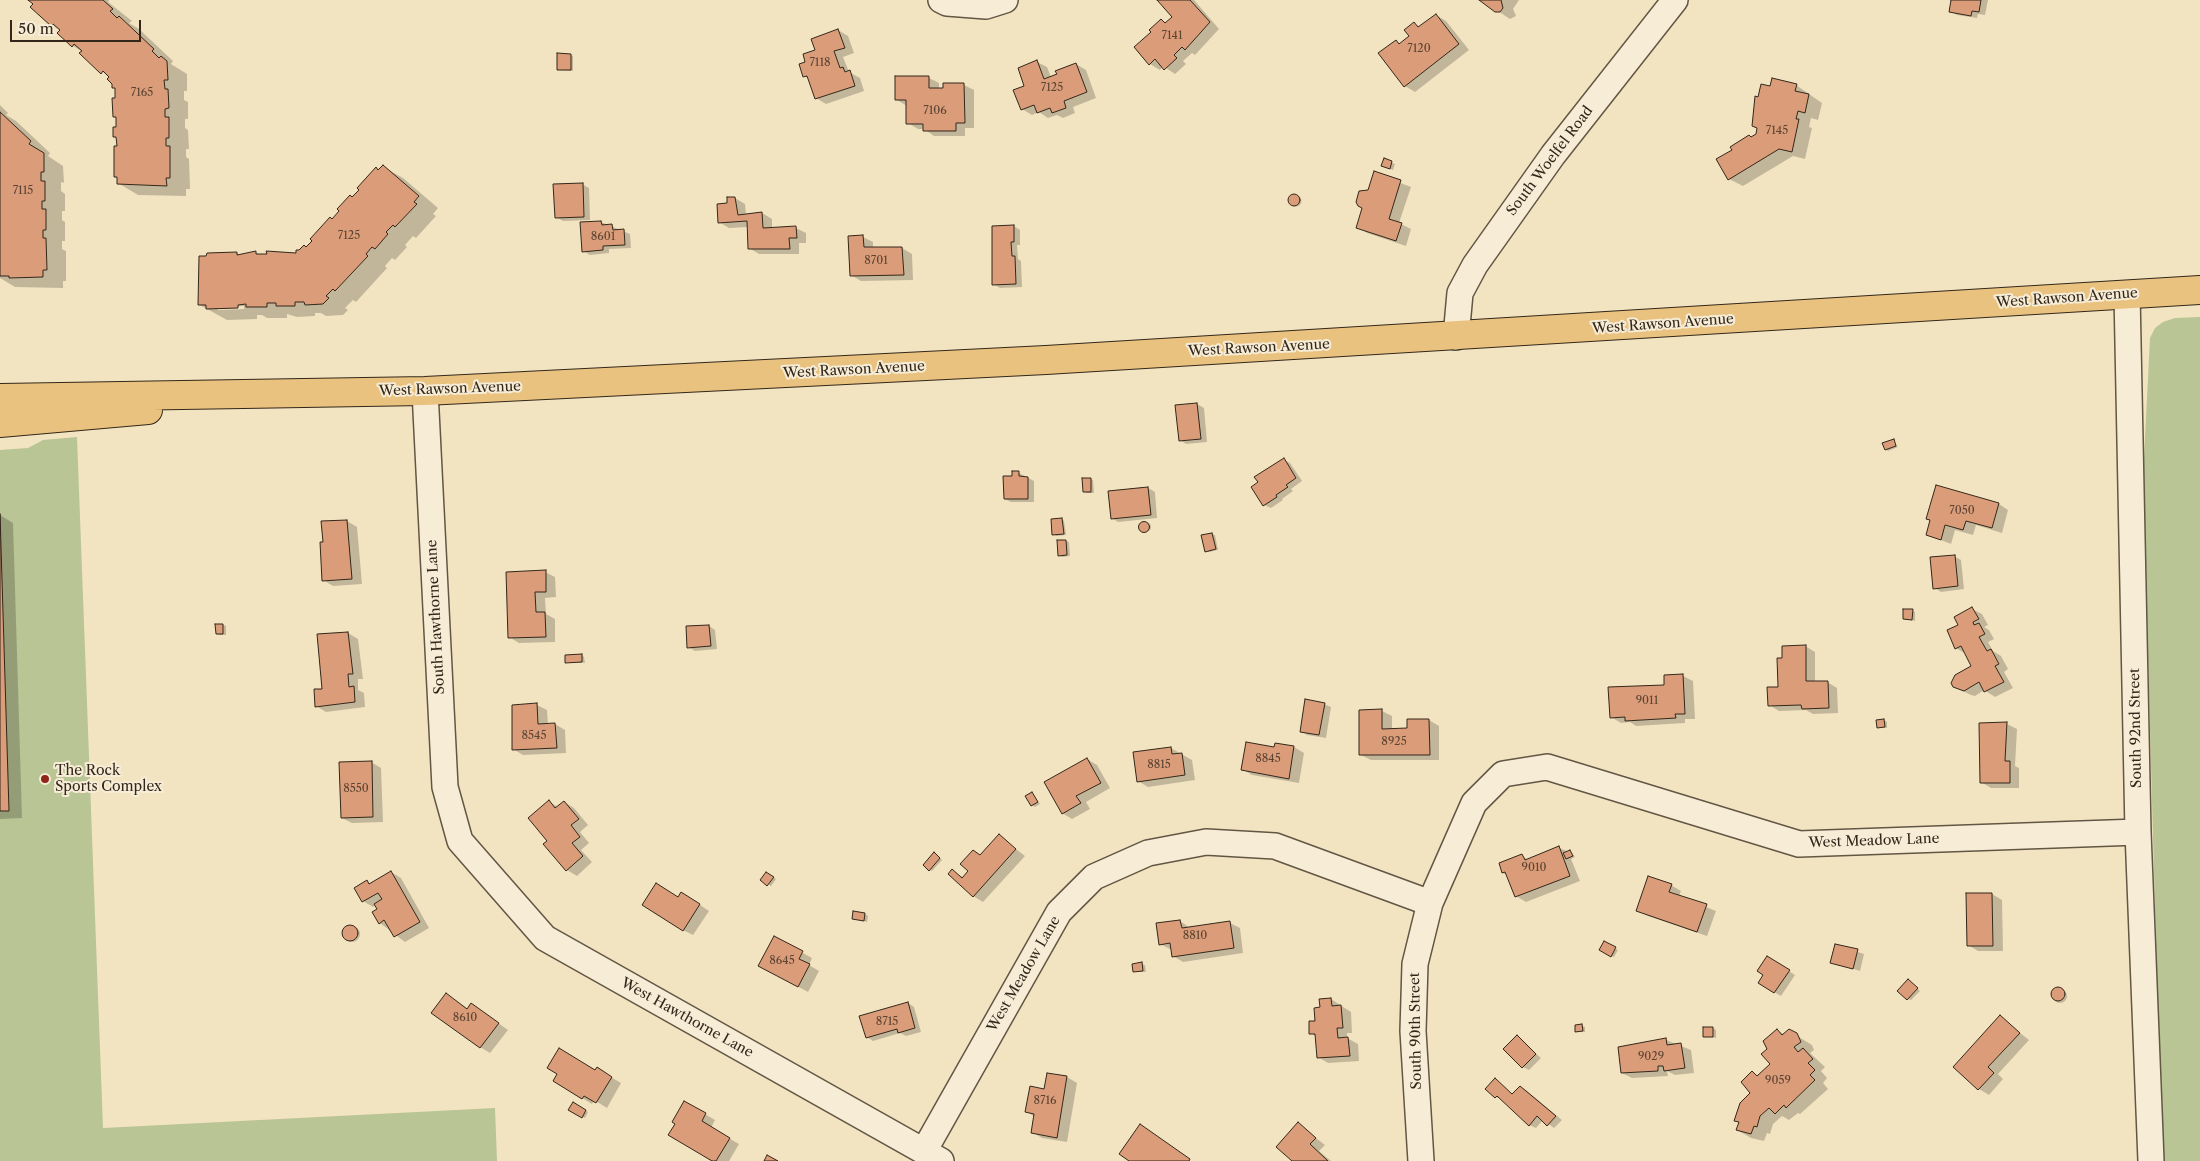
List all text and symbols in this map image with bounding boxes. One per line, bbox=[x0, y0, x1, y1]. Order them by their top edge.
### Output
scale bar bbox=[12, 10, 144, 42]
text: 50 m bbox=[18, 19, 54, 38]
house number: 7141 bbox=[1161, 29, 1183, 43]
house number: 7120 bbox=[1407, 42, 1431, 56]
house number: 7118 bbox=[809, 56, 831, 70]
house number: 7125 bbox=[1041, 81, 1063, 95]
house number: 7165 bbox=[131, 86, 153, 100]
street label: South Woelfel Road bbox=[1503, 103, 1597, 219]
house number: 7106 bbox=[923, 104, 947, 118]
house number: 7145 bbox=[1766, 124, 1788, 138]
house number: 7115 bbox=[13, 184, 33, 198]
house number: 7125 bbox=[338, 229, 360, 243]
house number: 8601 bbox=[591, 230, 615, 244]
house number: 8701 bbox=[864, 254, 888, 268]
street label: West Rawson Avenue bbox=[1996, 285, 2138, 311]
street label: West Rawson Avenue bbox=[1592, 311, 1734, 337]
street label: West Rawson Avenue bbox=[1188, 336, 1330, 360]
street label: West Rawson Avenue bbox=[783, 358, 925, 382]
street label: West Rawson Avenue bbox=[379, 378, 521, 400]
house number: 7050 bbox=[1949, 504, 1975, 518]
street label: South Hawthorne Lane bbox=[424, 539, 448, 695]
street label: South 92nd Street bbox=[2127, 668, 2145, 788]
house number: 9011 bbox=[1636, 694, 1658, 708]
house number: 8545 bbox=[522, 729, 546, 743]
house number: 8925 bbox=[1381, 735, 1407, 749]
house number: 8845 bbox=[1255, 752, 1281, 766]
house number: 8815 bbox=[1147, 758, 1171, 772]
place label: The Rock Sports Complex bbox=[55, 763, 162, 796]
marker: The Rock Sports Complex bbox=[39, 773, 51, 785]
house number: 8550 bbox=[343, 782, 369, 796]
street label: West Meadow Lane bbox=[1808, 830, 1940, 852]
house number: 9010 bbox=[1521, 861, 1547, 875]
street label: West Meadow Lane bbox=[984, 913, 1064, 1035]
house number: 8810 bbox=[1183, 929, 1207, 943]
house number: 8645 bbox=[769, 954, 795, 968]
street label: South 90th Street bbox=[1407, 972, 1425, 1090]
street label: West Hawthorne Lane bbox=[618, 975, 756, 1061]
house number: 8610 bbox=[453, 1011, 477, 1025]
house number: 8715 bbox=[876, 1015, 898, 1029]
house number: 9029 bbox=[1638, 1050, 1664, 1064]
house number: 9059 bbox=[1765, 1074, 1791, 1088]
house number: 8716 bbox=[1033, 1094, 1057, 1108]

